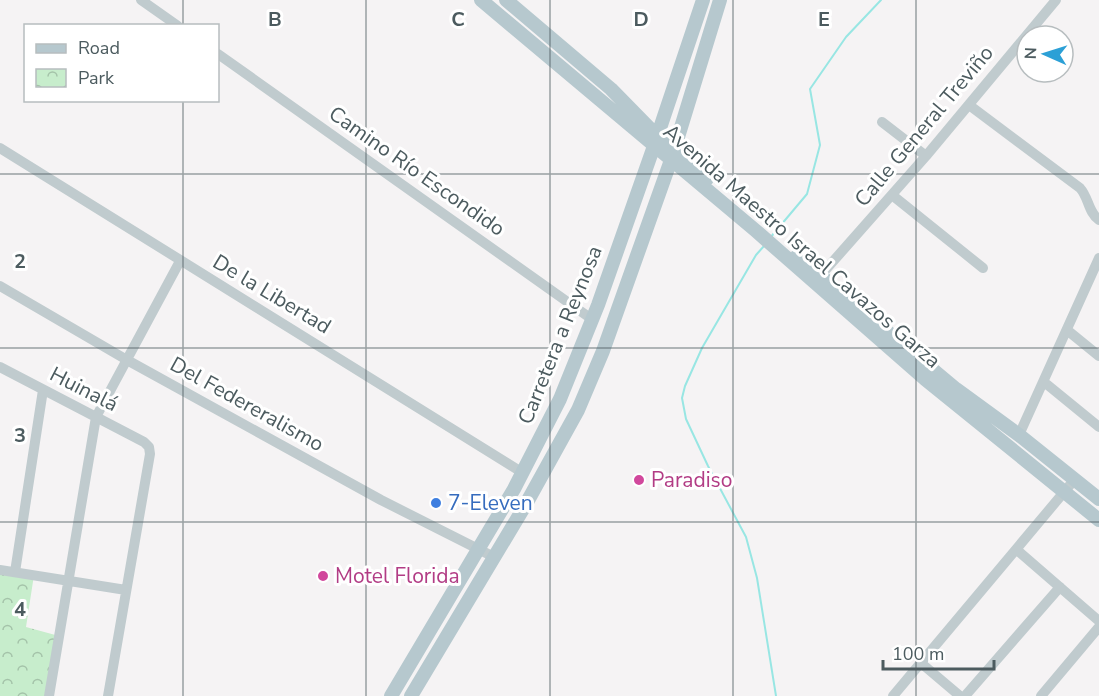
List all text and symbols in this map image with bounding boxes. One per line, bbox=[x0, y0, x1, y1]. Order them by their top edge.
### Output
text: B bbox=[268, 6, 282, 33]
text: C bbox=[451, 6, 465, 33]
text: D bbox=[633, 6, 649, 33]
text: E bbox=[818, 6, 830, 33]
legend bbox=[24, 24, 219, 102]
north arrow bbox=[1015, 24, 1075, 84]
text: Road bbox=[78, 36, 120, 60]
street label: Calle General Treviño bbox=[848, 40, 1000, 212]
text: N bbox=[1020, 47, 1042, 60]
text: Park bbox=[78, 66, 115, 90]
street label: Camino Río Escondido bbox=[323, 100, 511, 242]
street label: Avenida Maestro Israel Cavazos Garza bbox=[657, 118, 947, 374]
street label: Carretera a Reynosa bbox=[511, 242, 609, 428]
text: 2 bbox=[14, 248, 26, 275]
street label: De la Libertad bbox=[208, 248, 336, 340]
street label: Del Federeralismo bbox=[165, 350, 329, 458]
street label: Huinalá bbox=[45, 360, 123, 418]
text: 3 bbox=[14, 422, 26, 449]
place label: Paradiso bbox=[651, 466, 732, 494]
marker: Paradiso bbox=[632, 473, 646, 487]
place label: 7-Eleven bbox=[448, 489, 533, 517]
marker: 7-Eleven bbox=[429, 496, 443, 510]
place label: Motel Florida bbox=[335, 562, 460, 590]
marker: Motel Florida bbox=[316, 569, 330, 583]
text: 4 bbox=[14, 596, 26, 623]
scale bar bbox=[883, 633, 994, 671]
text: 100 m bbox=[892, 642, 944, 666]

